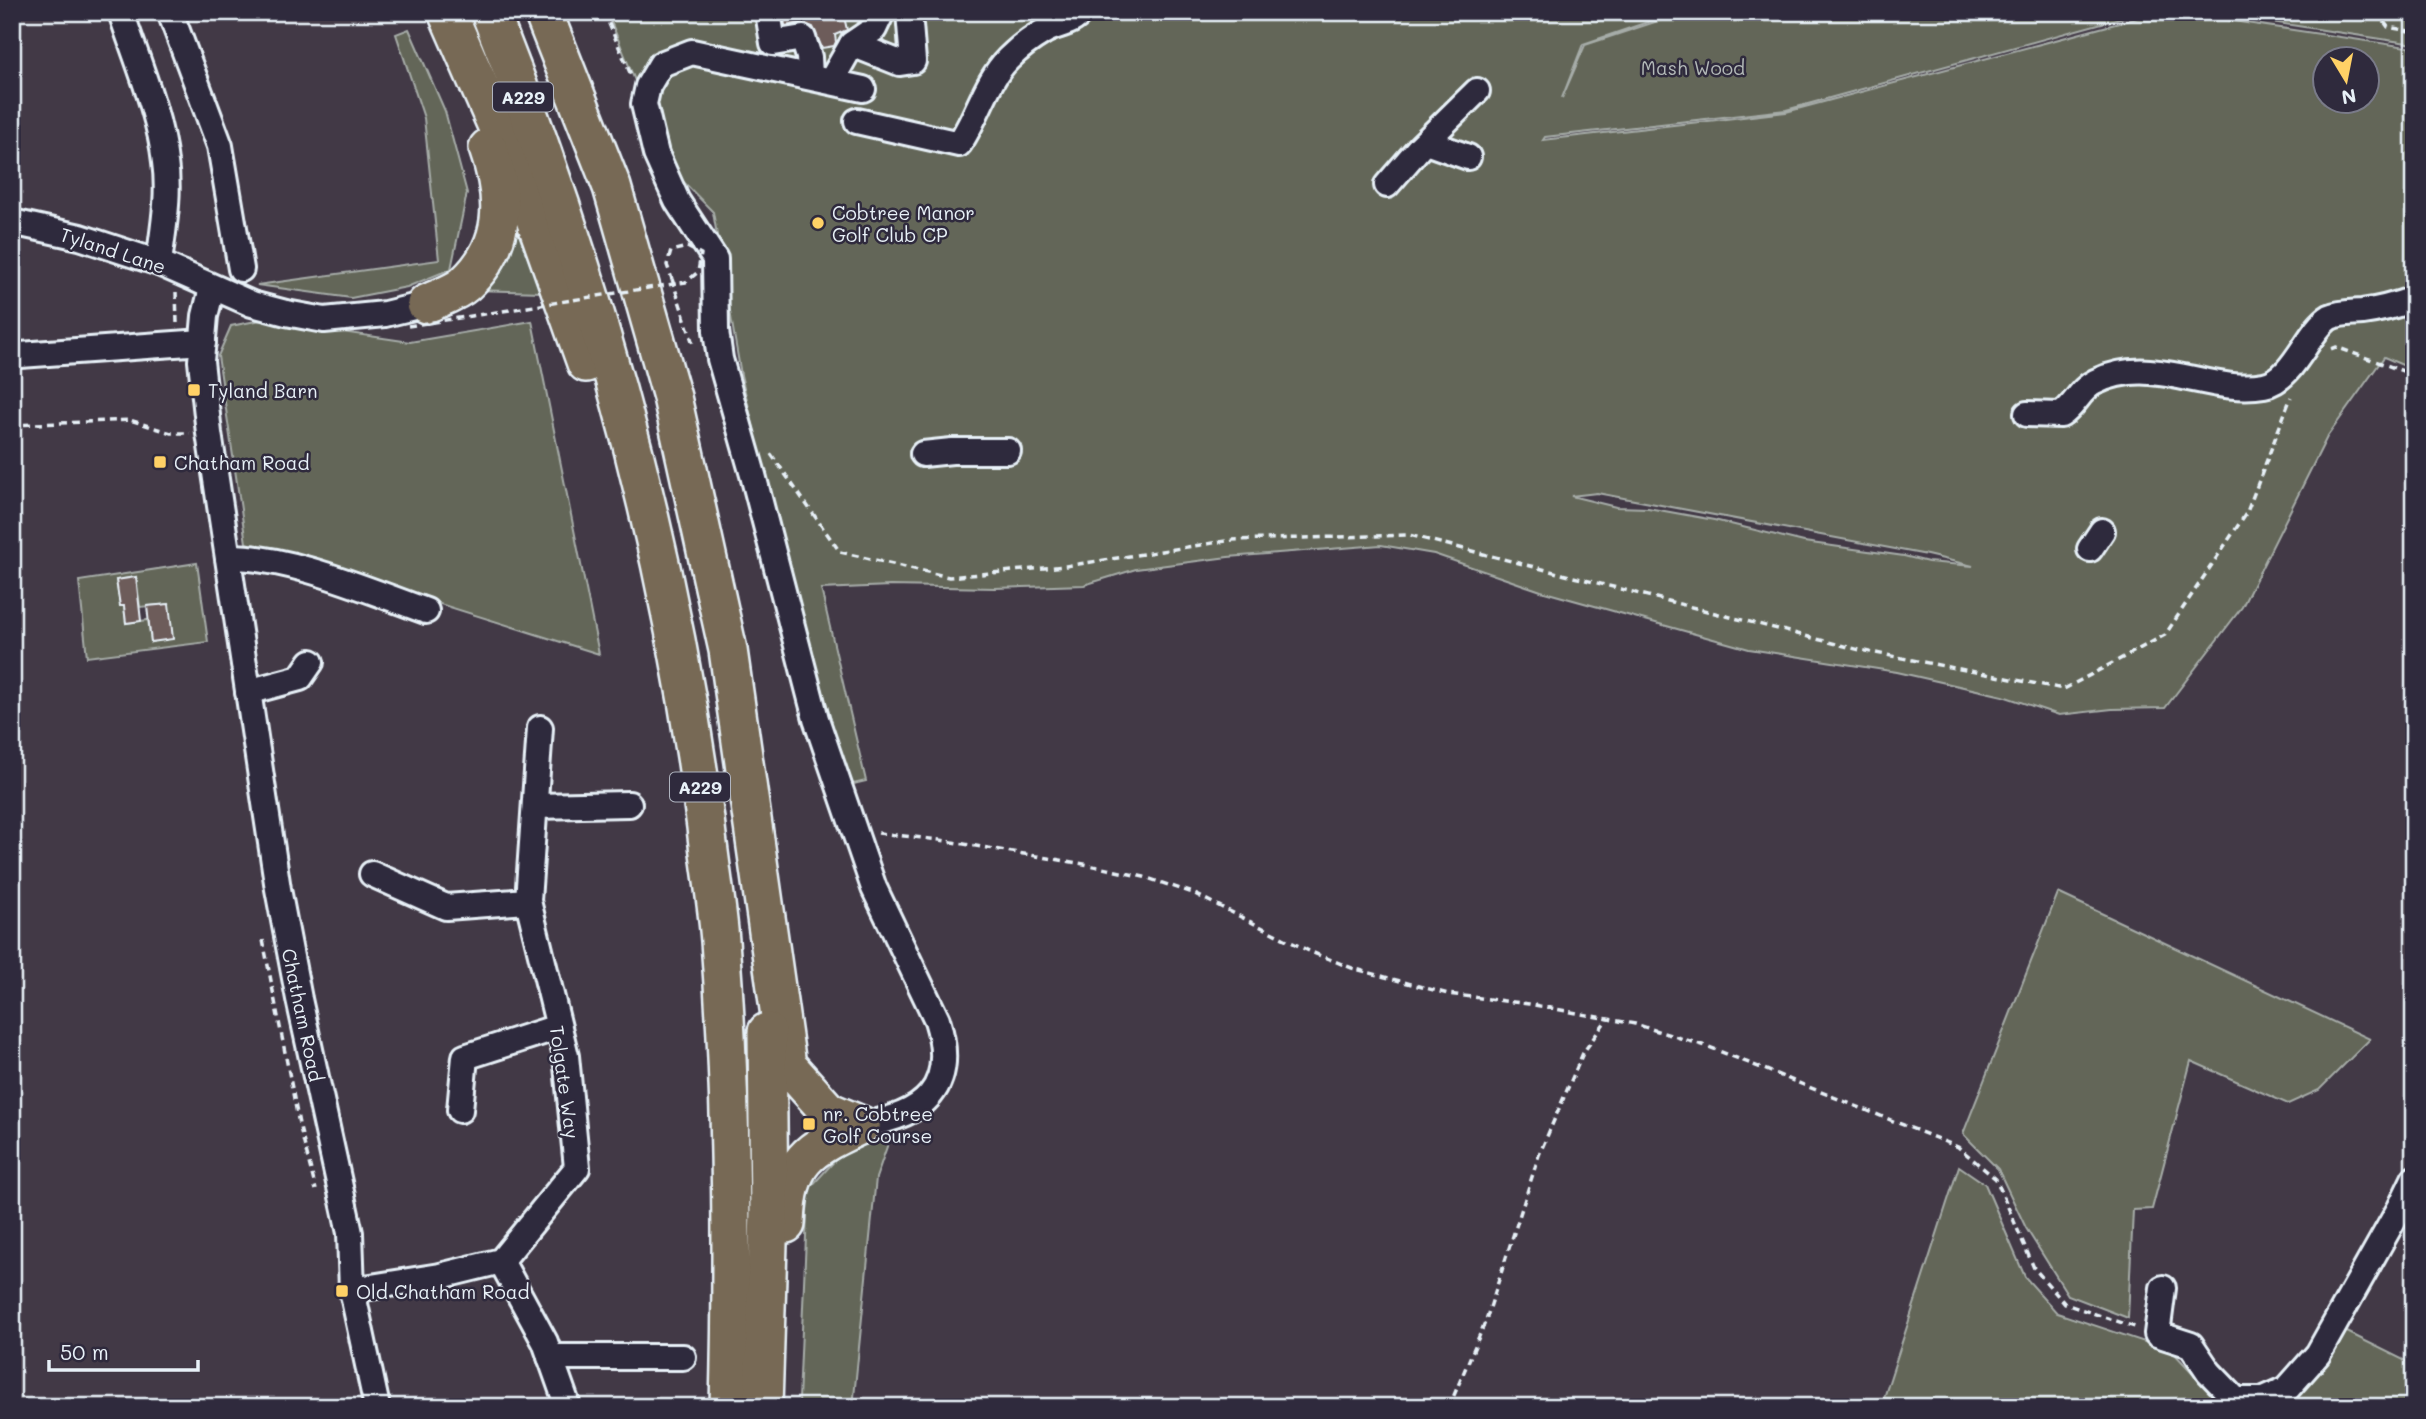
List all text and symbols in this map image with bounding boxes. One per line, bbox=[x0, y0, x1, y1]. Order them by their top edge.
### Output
north arrow bbox=[2310, 46, 2380, 116]
park label: Mash Wood bbox=[1641, 55, 1745, 80]
road number: A229 bbox=[493, 82, 553, 112]
text: N bbox=[2340, 84, 2358, 111]
place label: Cobtree Manor Golf Club CP bbox=[832, 200, 975, 247]
marker: Cobtree Manor Golf Club CP bbox=[810, 215, 826, 231]
street label: Tyland Lane bbox=[57, 221, 169, 279]
place label: Tyland Barn bbox=[208, 378, 317, 403]
marker: Tyland Barn bbox=[186, 382, 202, 398]
place label: Chatham Road bbox=[174, 450, 310, 475]
marker: Chatham Road bbox=[152, 454, 168, 470]
road number: A229 bbox=[670, 772, 730, 802]
street label: Chatham Road bbox=[277, 946, 329, 1084]
street label: Tolgate Way bbox=[545, 1024, 585, 1140]
place label: nr. Cobtree Golf Course bbox=[823, 1101, 933, 1148]
marker: nr. Cobtree Golf Course bbox=[801, 1116, 817, 1132]
place label: Old Chatham Road bbox=[356, 1279, 530, 1304]
marker: Old Chatham Road bbox=[334, 1283, 350, 1299]
scale bar bbox=[49, 1328, 198, 1372]
text: 50 m bbox=[60, 1338, 109, 1365]

